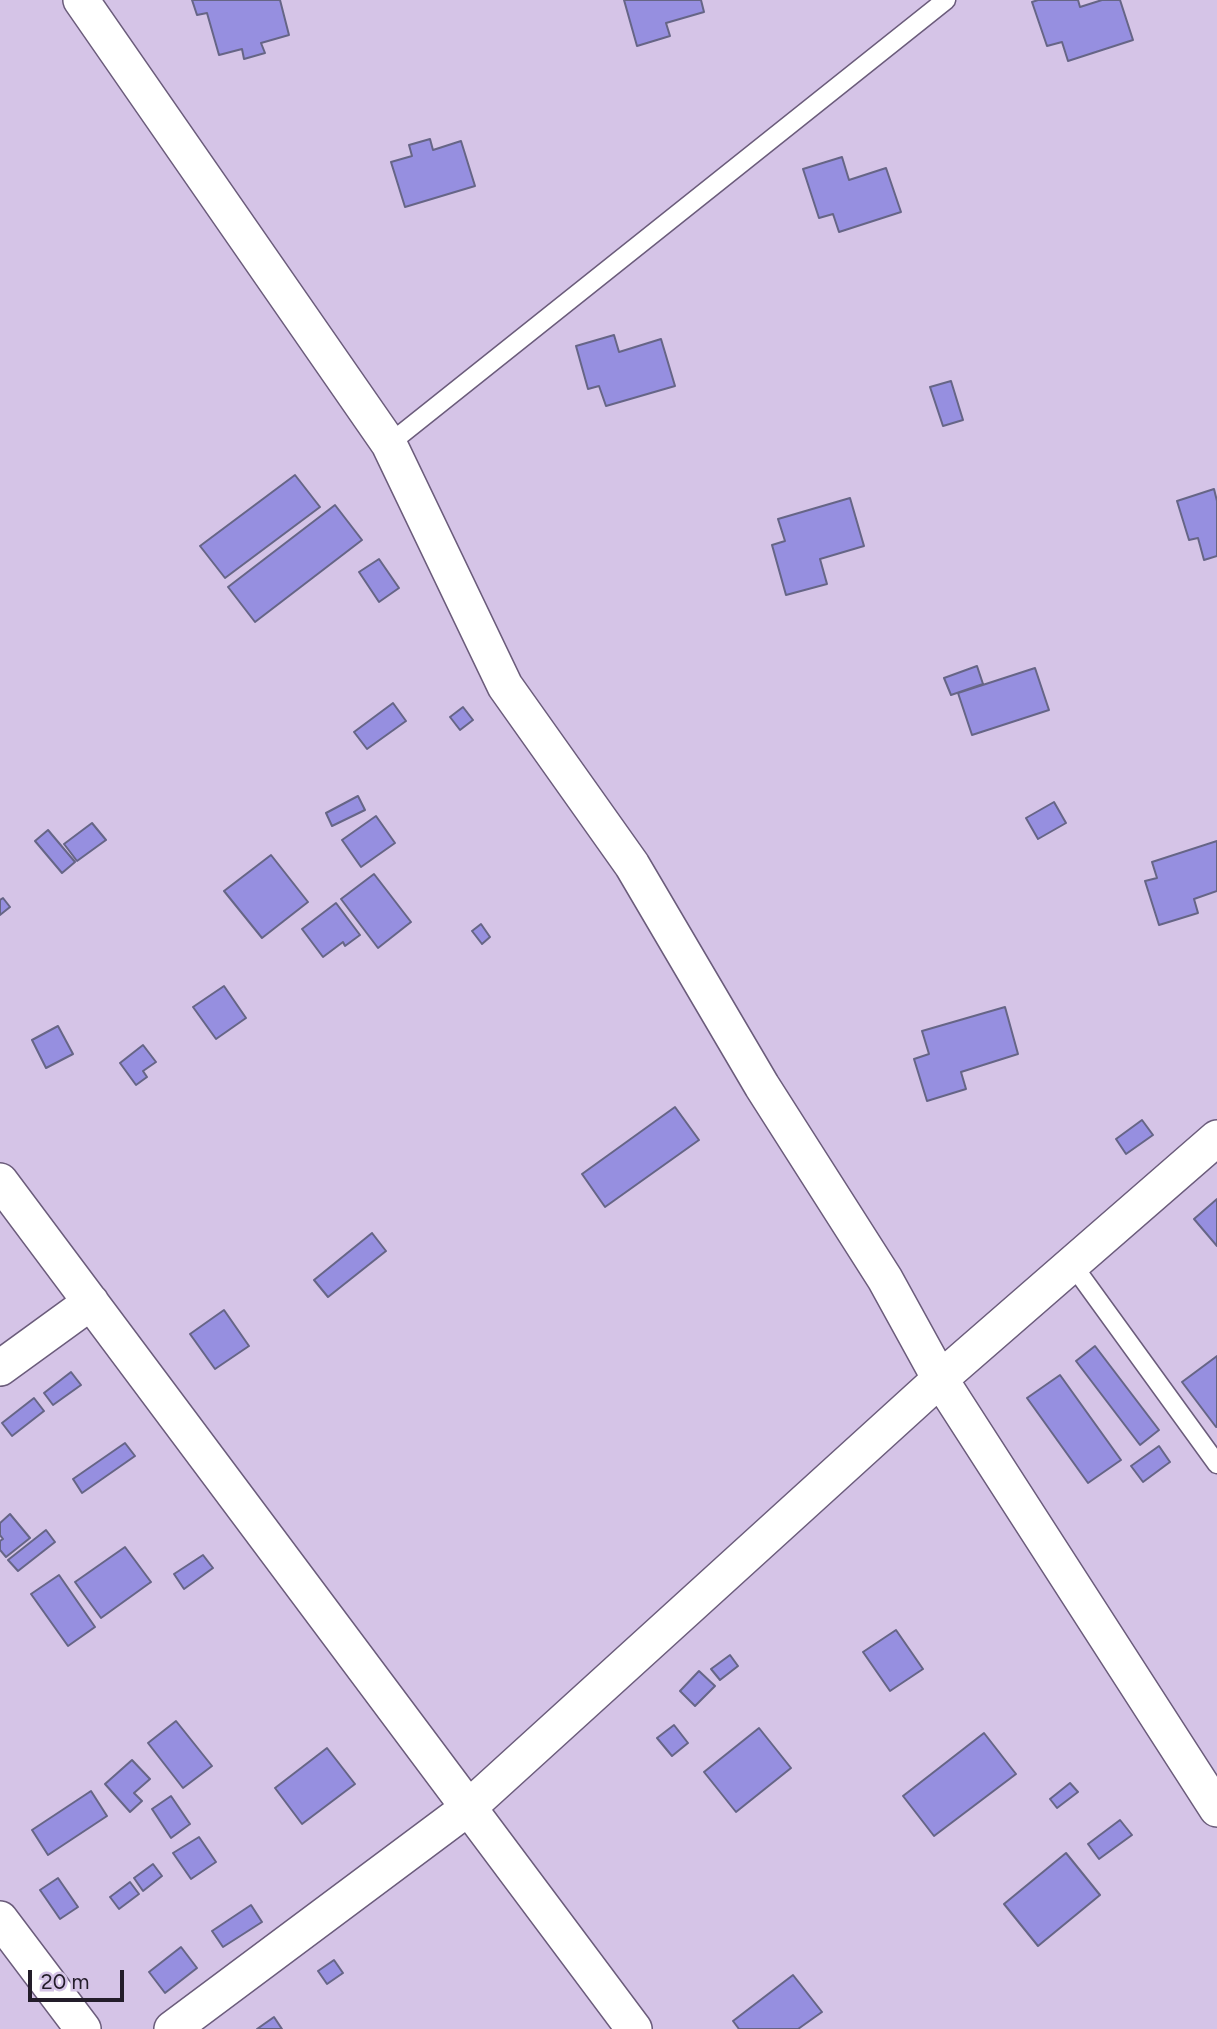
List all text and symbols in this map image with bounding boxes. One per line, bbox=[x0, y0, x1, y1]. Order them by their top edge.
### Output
scale bar bbox=[32, 1955, 128, 1999]
text: 20 m bbox=[41, 1969, 89, 1994]

